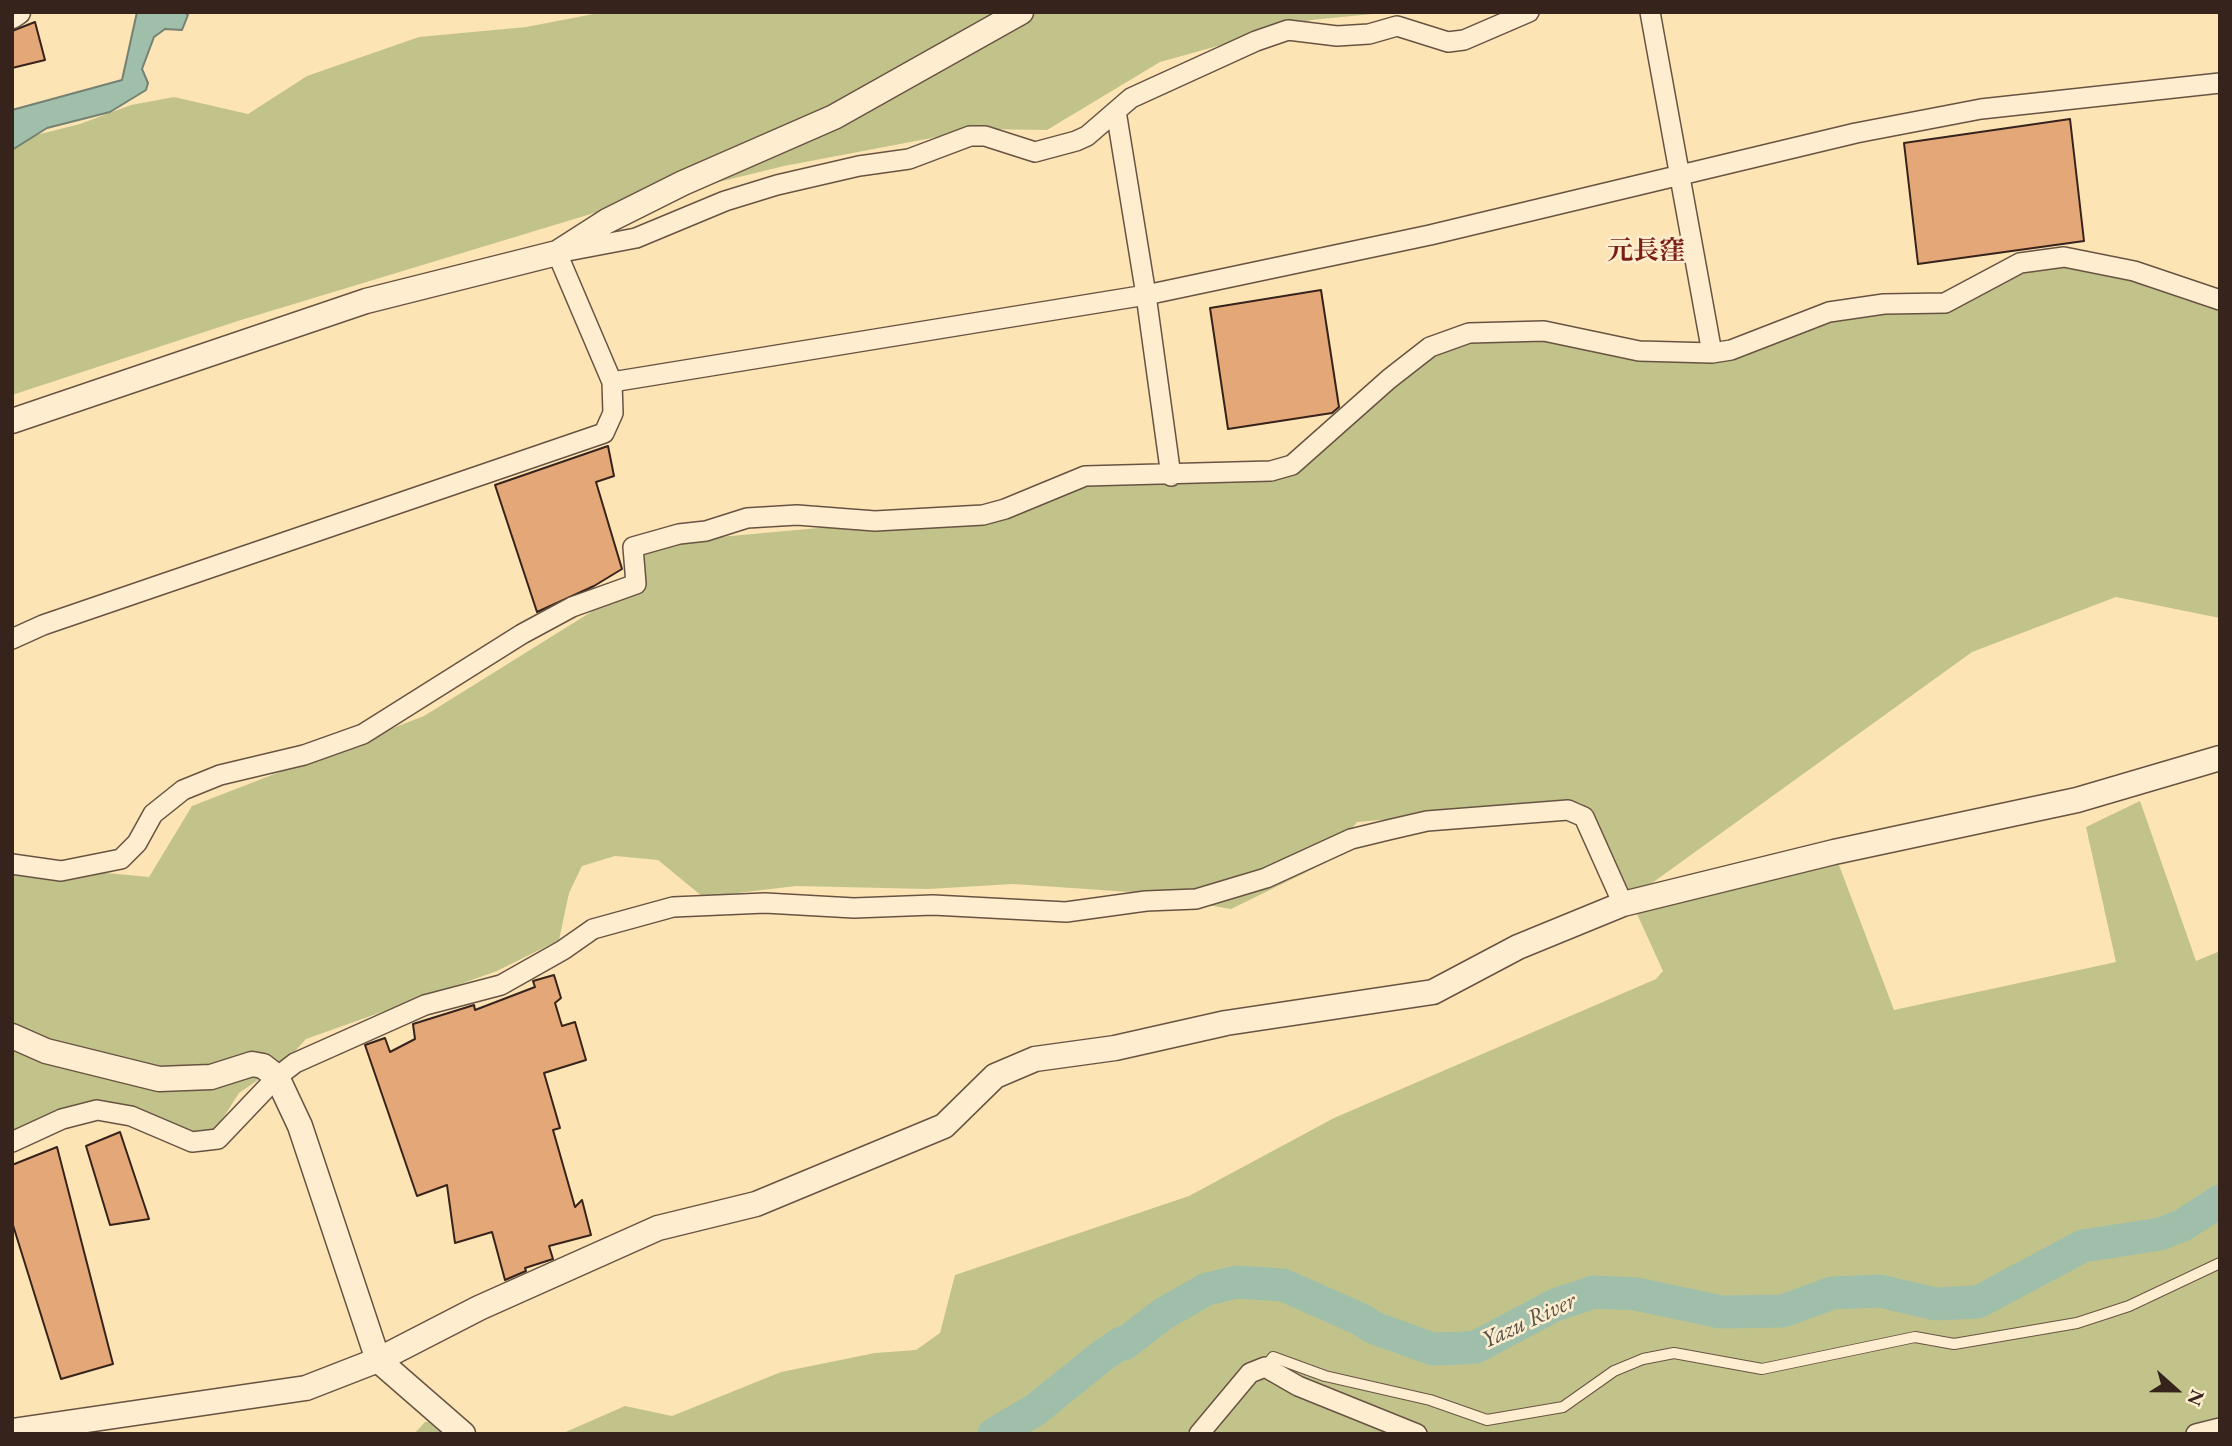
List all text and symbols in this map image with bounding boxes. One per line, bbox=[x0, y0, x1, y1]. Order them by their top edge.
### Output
district label: 元長窪 bbox=[1607, 236, 1685, 268]
water label: Yazu River bbox=[1477, 1287, 1581, 1355]
north arrow bbox=[2141, 1355, 2211, 1425]
text: N bbox=[2182, 1386, 2210, 1409]

